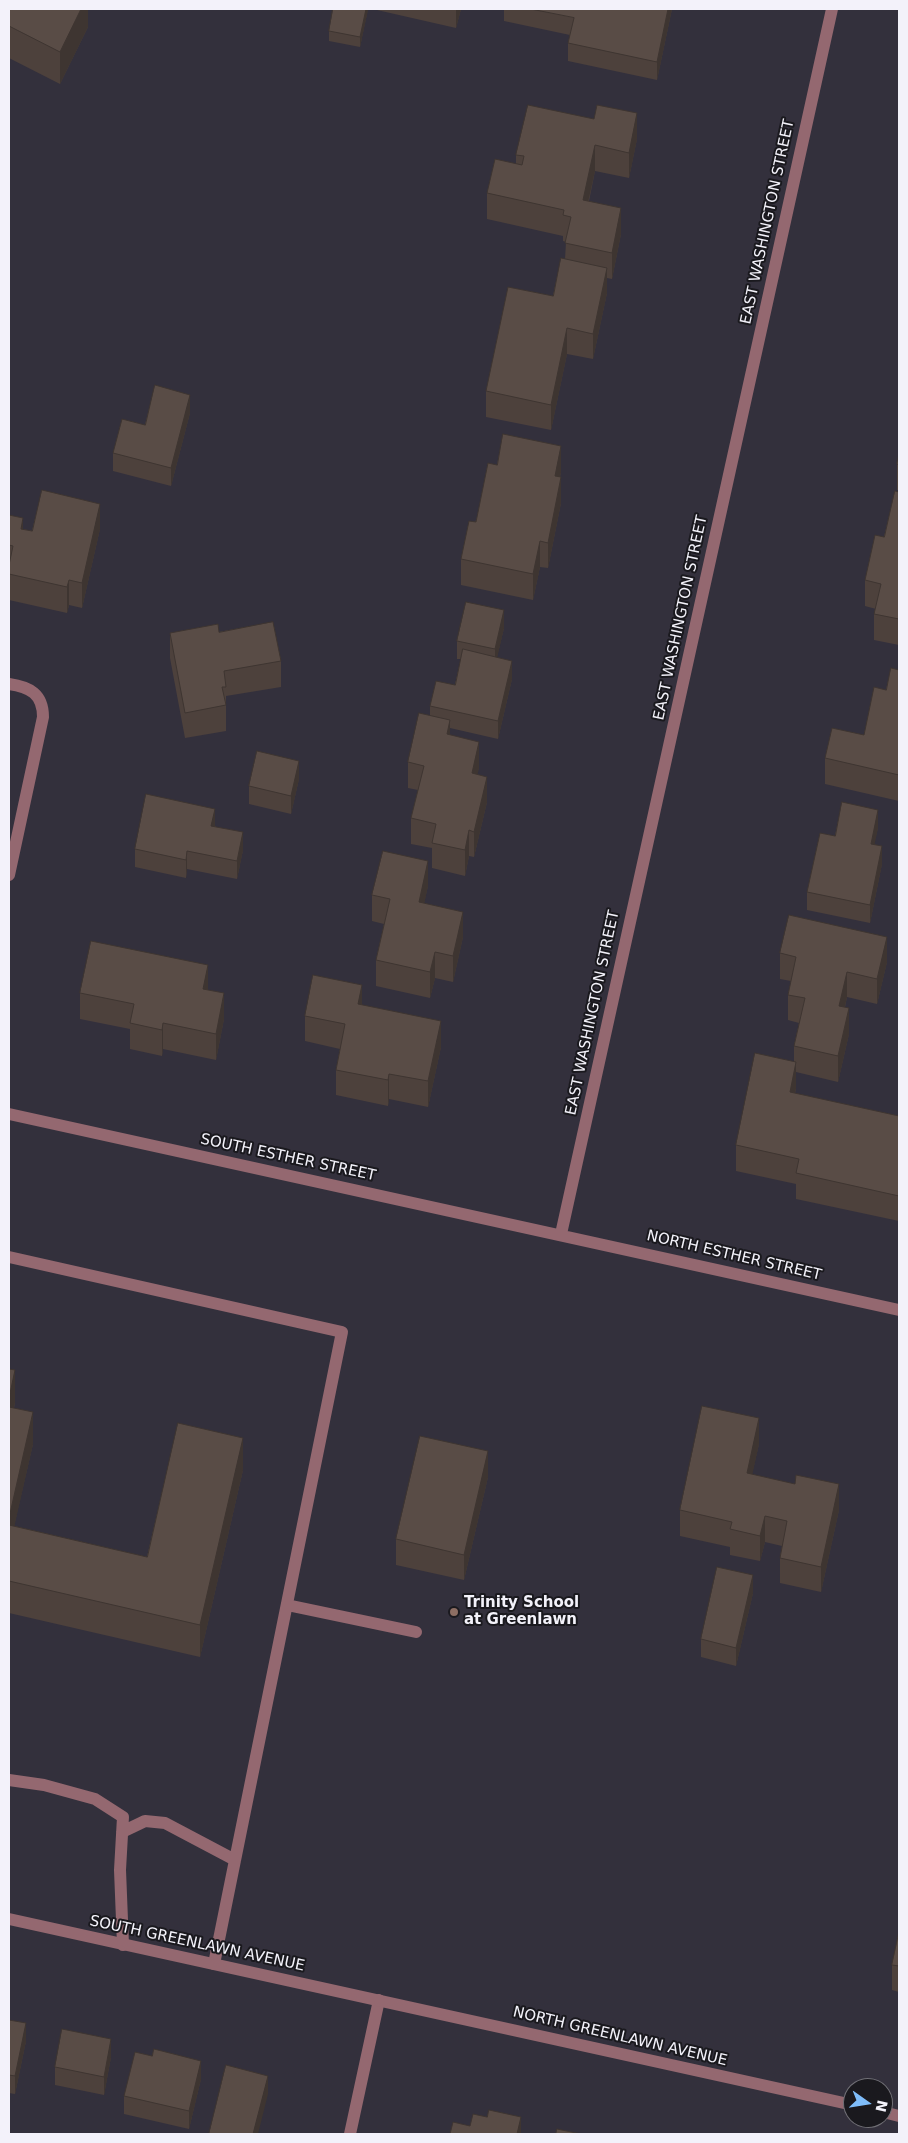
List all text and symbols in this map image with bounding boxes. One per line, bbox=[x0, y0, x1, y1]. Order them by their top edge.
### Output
street label: EAST WASHINGTON STREET bbox=[737, 118, 799, 326]
street label: EAST WASHINGTON STREET bbox=[650, 514, 712, 722]
street label: EAST WASHINGTON STREET bbox=[562, 909, 624, 1117]
street label: SOUTH ESTHER STREET bbox=[199, 1131, 377, 1185]
street label: NORTH ESTHER STREET bbox=[645, 1227, 823, 1285]
place label: Trinity School at Greenlawn bbox=[464, 1594, 579, 1629]
marker: Trinity School at Greenlawn bbox=[448, 1606, 460, 1618]
street label: SOUTH GREENLAWN AVENUE bbox=[88, 1912, 306, 1976]
street label: NORTH GREENLAWN AVENUE bbox=[511, 2004, 729, 2070]
north arrow bbox=[843, 2078, 893, 2128]
text: N bbox=[873, 2099, 891, 2114]

